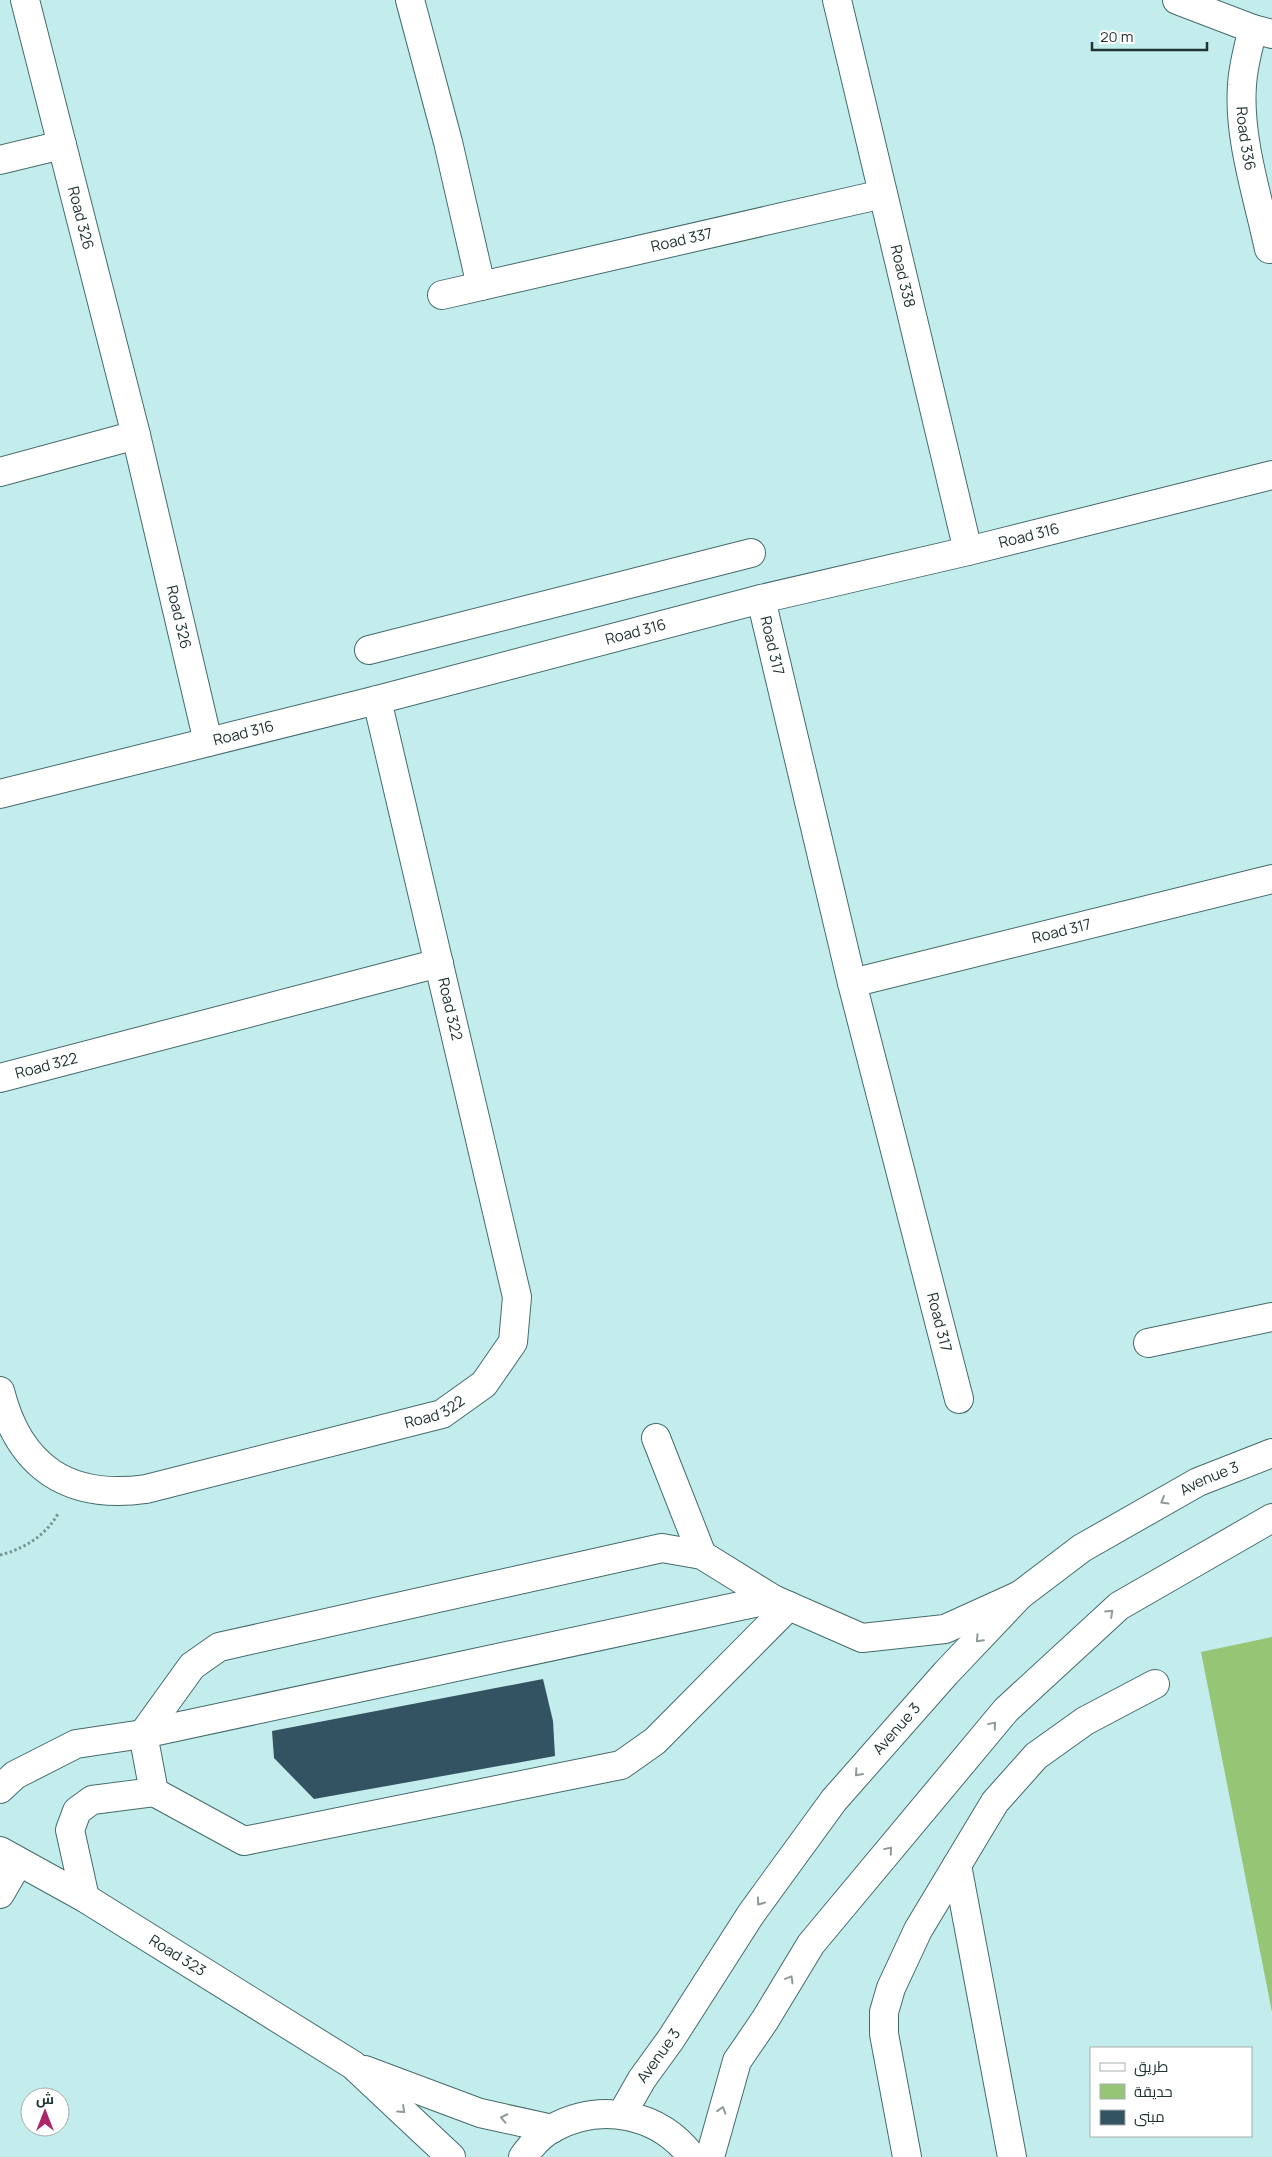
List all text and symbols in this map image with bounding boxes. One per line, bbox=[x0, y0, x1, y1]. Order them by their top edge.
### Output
scale bar bbox=[1092, 20, 1207, 52]
text: 20 m bbox=[1100, 26, 1133, 47]
street label: Road 336 bbox=[1232, 106, 1261, 172]
street label: Road 326 bbox=[63, 184, 99, 252]
street label: Road 337 bbox=[649, 222, 715, 257]
street label: Road 338 bbox=[886, 243, 921, 310]
street label: Road 316 bbox=[996, 518, 1062, 553]
street label: Road 326 bbox=[162, 583, 197, 651]
street label: Road 316 bbox=[603, 613, 668, 650]
street label: Road 317 bbox=[755, 614, 790, 677]
street label: Road 316 bbox=[211, 715, 276, 750]
street label: Road 317 bbox=[1030, 913, 1093, 948]
street label: Road 322 bbox=[433, 975, 468, 1042]
street label: Road 322 bbox=[13, 1047, 80, 1084]
street label: Road 317 bbox=[922, 1290, 957, 1354]
street label: Road 322 bbox=[402, 1390, 469, 1433]
street label: Avenue 3 bbox=[1176, 1456, 1242, 1500]
one-way arrow bbox=[1160, 1495, 1169, 1505]
one-way arrow bbox=[1105, 1610, 1114, 1619]
one-way arrow bbox=[976, 1633, 985, 1642]
street label: Avenue 3 bbox=[868, 1698, 925, 1759]
one-way arrow bbox=[987, 1722, 995, 1731]
one-way arrow bbox=[855, 1767, 864, 1776]
one-way arrow bbox=[883, 1847, 891, 1856]
one-way arrow bbox=[757, 1896, 766, 1906]
street label: Road 323 bbox=[145, 1929, 210, 1981]
one-way arrow bbox=[784, 1975, 793, 1984]
street label: Avenue 3 bbox=[632, 2024, 685, 2087]
legend bbox=[1090, 2047, 1252, 2137]
text: طريق bbox=[1134, 2056, 1168, 2077]
text: حديقة bbox=[1134, 2081, 1173, 2102]
north arrow bbox=[20, 2087, 70, 2137]
text: ش bbox=[36, 2089, 54, 2108]
one-way arrow bbox=[396, 2104, 405, 2113]
one-way arrow bbox=[717, 2106, 727, 2115]
text: مبنى bbox=[1134, 2106, 1165, 2127]
one-way arrow bbox=[500, 2113, 509, 2124]

